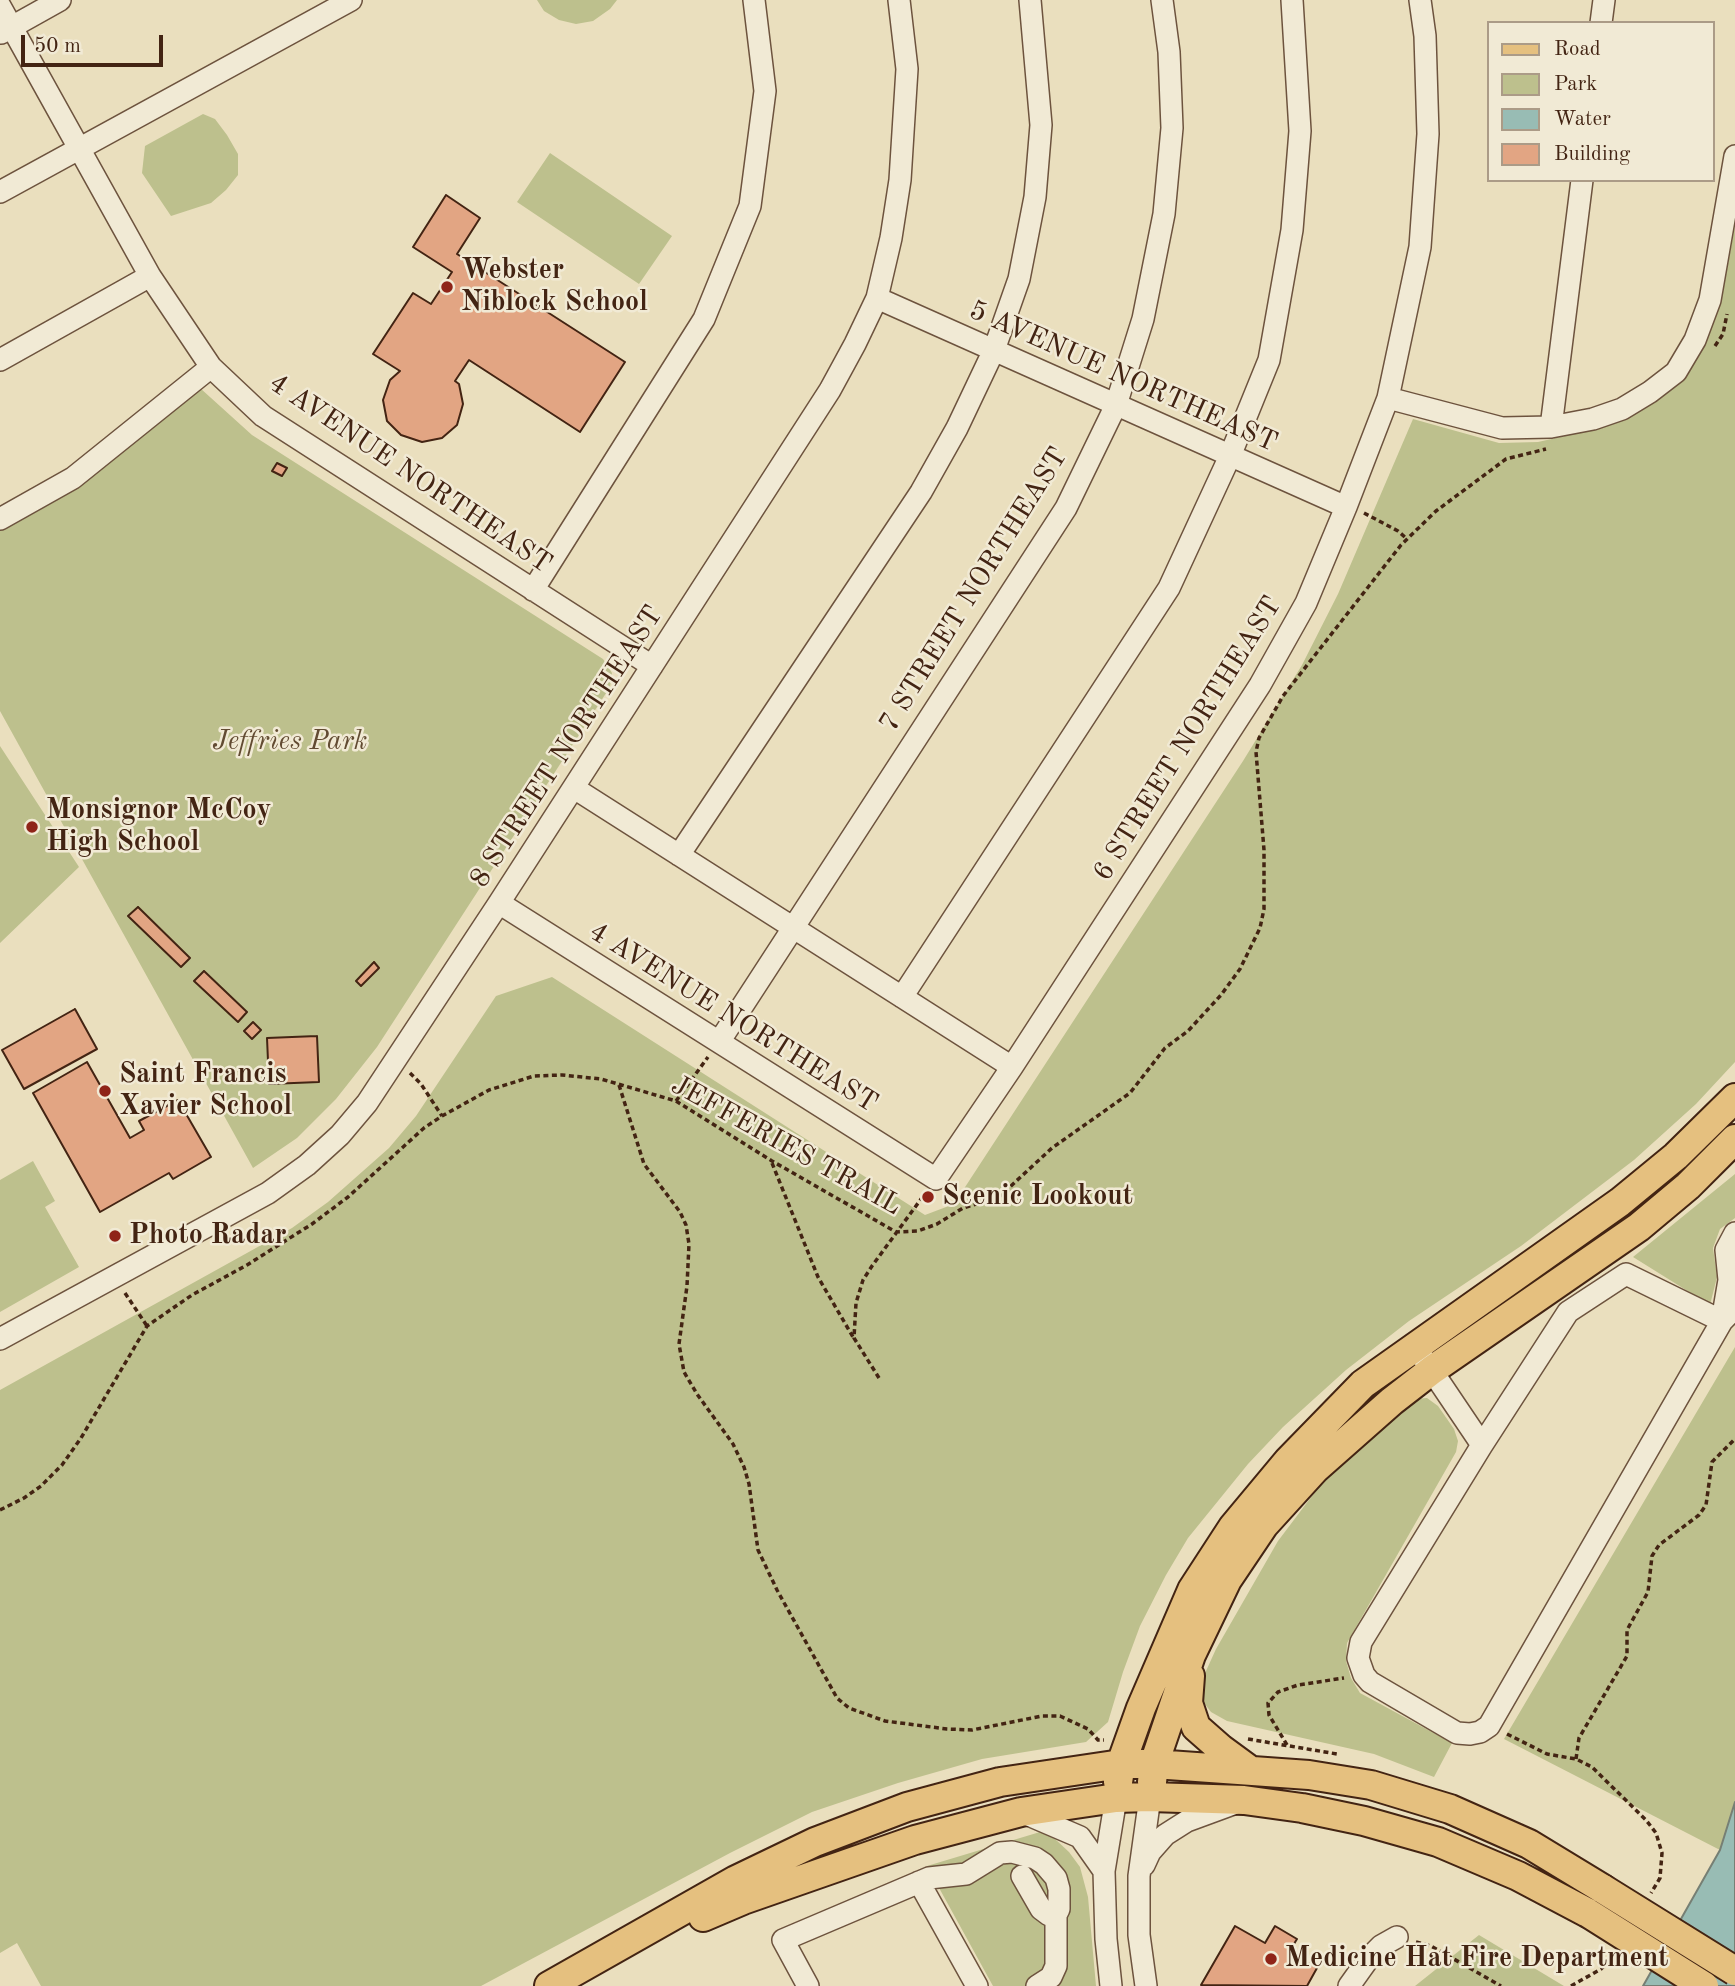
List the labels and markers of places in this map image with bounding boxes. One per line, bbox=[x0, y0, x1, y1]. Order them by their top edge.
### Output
place label: Webster Niblock School bbox=[461, 254, 648, 320]
marker: Webster Niblock School bbox=[439, 279, 455, 295]
place label: Monsignor McCoy High School bbox=[46, 794, 271, 860]
marker: Monsignor McCoy High School bbox=[24, 819, 40, 835]
place label: Saint Francis Xavier School bbox=[119, 1058, 292, 1124]
marker: Saint Francis Xavier School bbox=[97, 1083, 113, 1099]
place label: Scenic Lookout bbox=[942, 1180, 1133, 1214]
marker: Scenic Lookout bbox=[920, 1189, 936, 1205]
place label: Photo Radar bbox=[129, 1219, 287, 1253]
marker: Photo Radar bbox=[107, 1228, 123, 1244]
place label: Medicine Hat Fire Department bbox=[1285, 1942, 1668, 1976]
marker: Medicine Hat Fire Department bbox=[1263, 1951, 1279, 1967]

